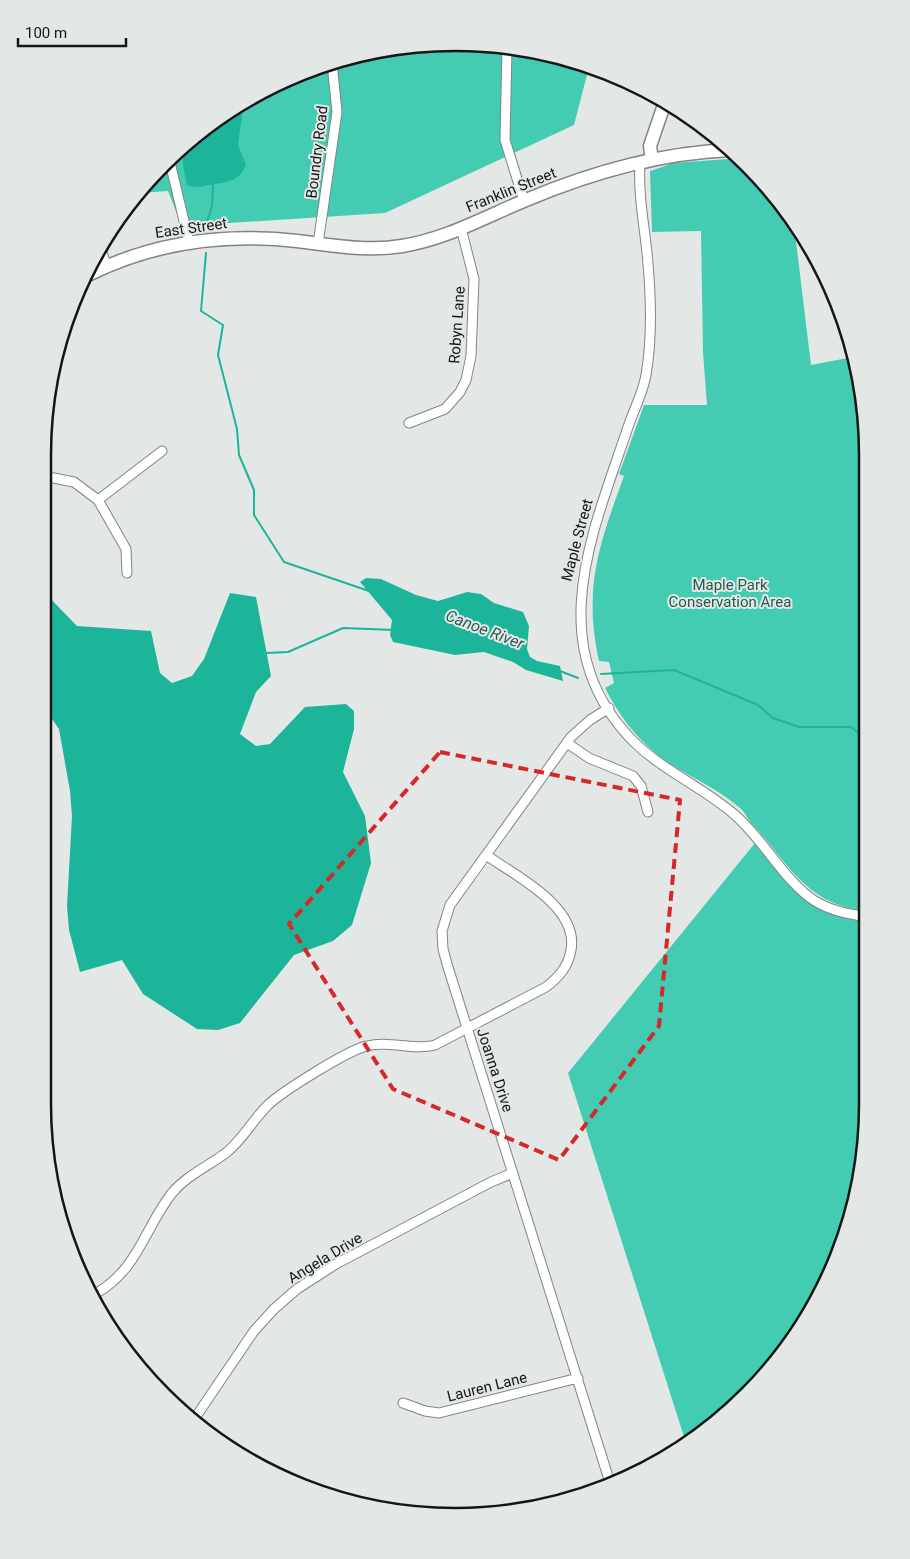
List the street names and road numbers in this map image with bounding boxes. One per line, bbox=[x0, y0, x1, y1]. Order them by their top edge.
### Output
street label: Boundry Road bbox=[302, 105, 332, 199]
street label: Franklin Street bbox=[463, 164, 559, 216]
street label: East Street bbox=[154, 214, 228, 242]
street label: Robyn Lane bbox=[445, 286, 469, 364]
street label: Maple Street bbox=[557, 497, 597, 583]
street label: Joanna Drive bbox=[473, 1026, 517, 1114]
street label: Angela Drive bbox=[285, 1229, 366, 1287]
street label: Lauren Lane bbox=[445, 1368, 529, 1406]

